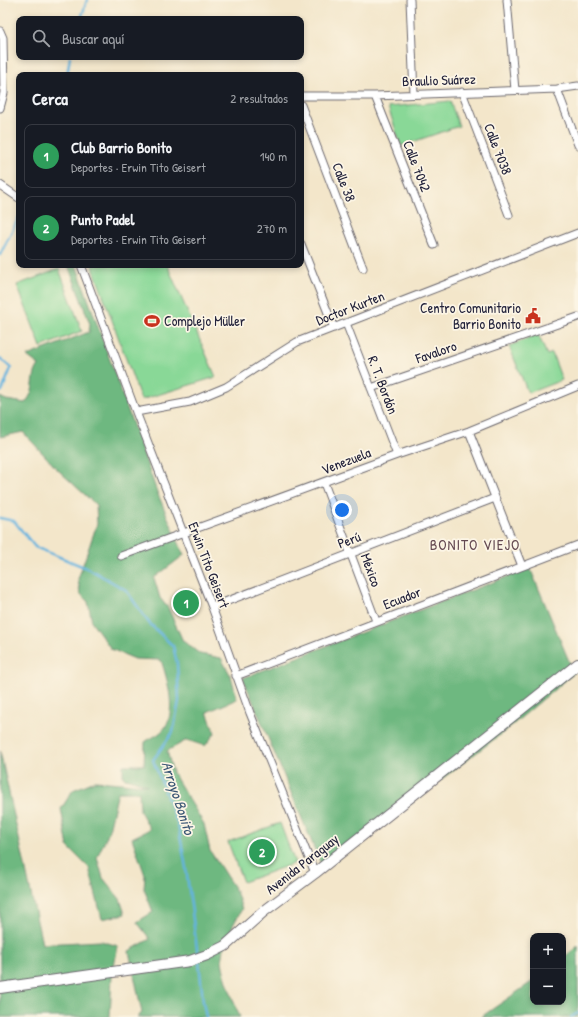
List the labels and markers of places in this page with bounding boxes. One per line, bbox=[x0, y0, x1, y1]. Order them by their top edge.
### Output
place label: Centro Comunitario Barrio Bonito bbox=[420, 298, 521, 333]
public building icon: Centro Comunitario Barrio Bonito bbox=[524, 307, 542, 325]
place label: Complejo Müller bbox=[164, 311, 246, 331]
sports icon: Complejo Müller bbox=[143, 312, 161, 330]
pin: 1 bbox=[173, 588, 199, 618]
pin: 2 bbox=[249, 837, 275, 867]

